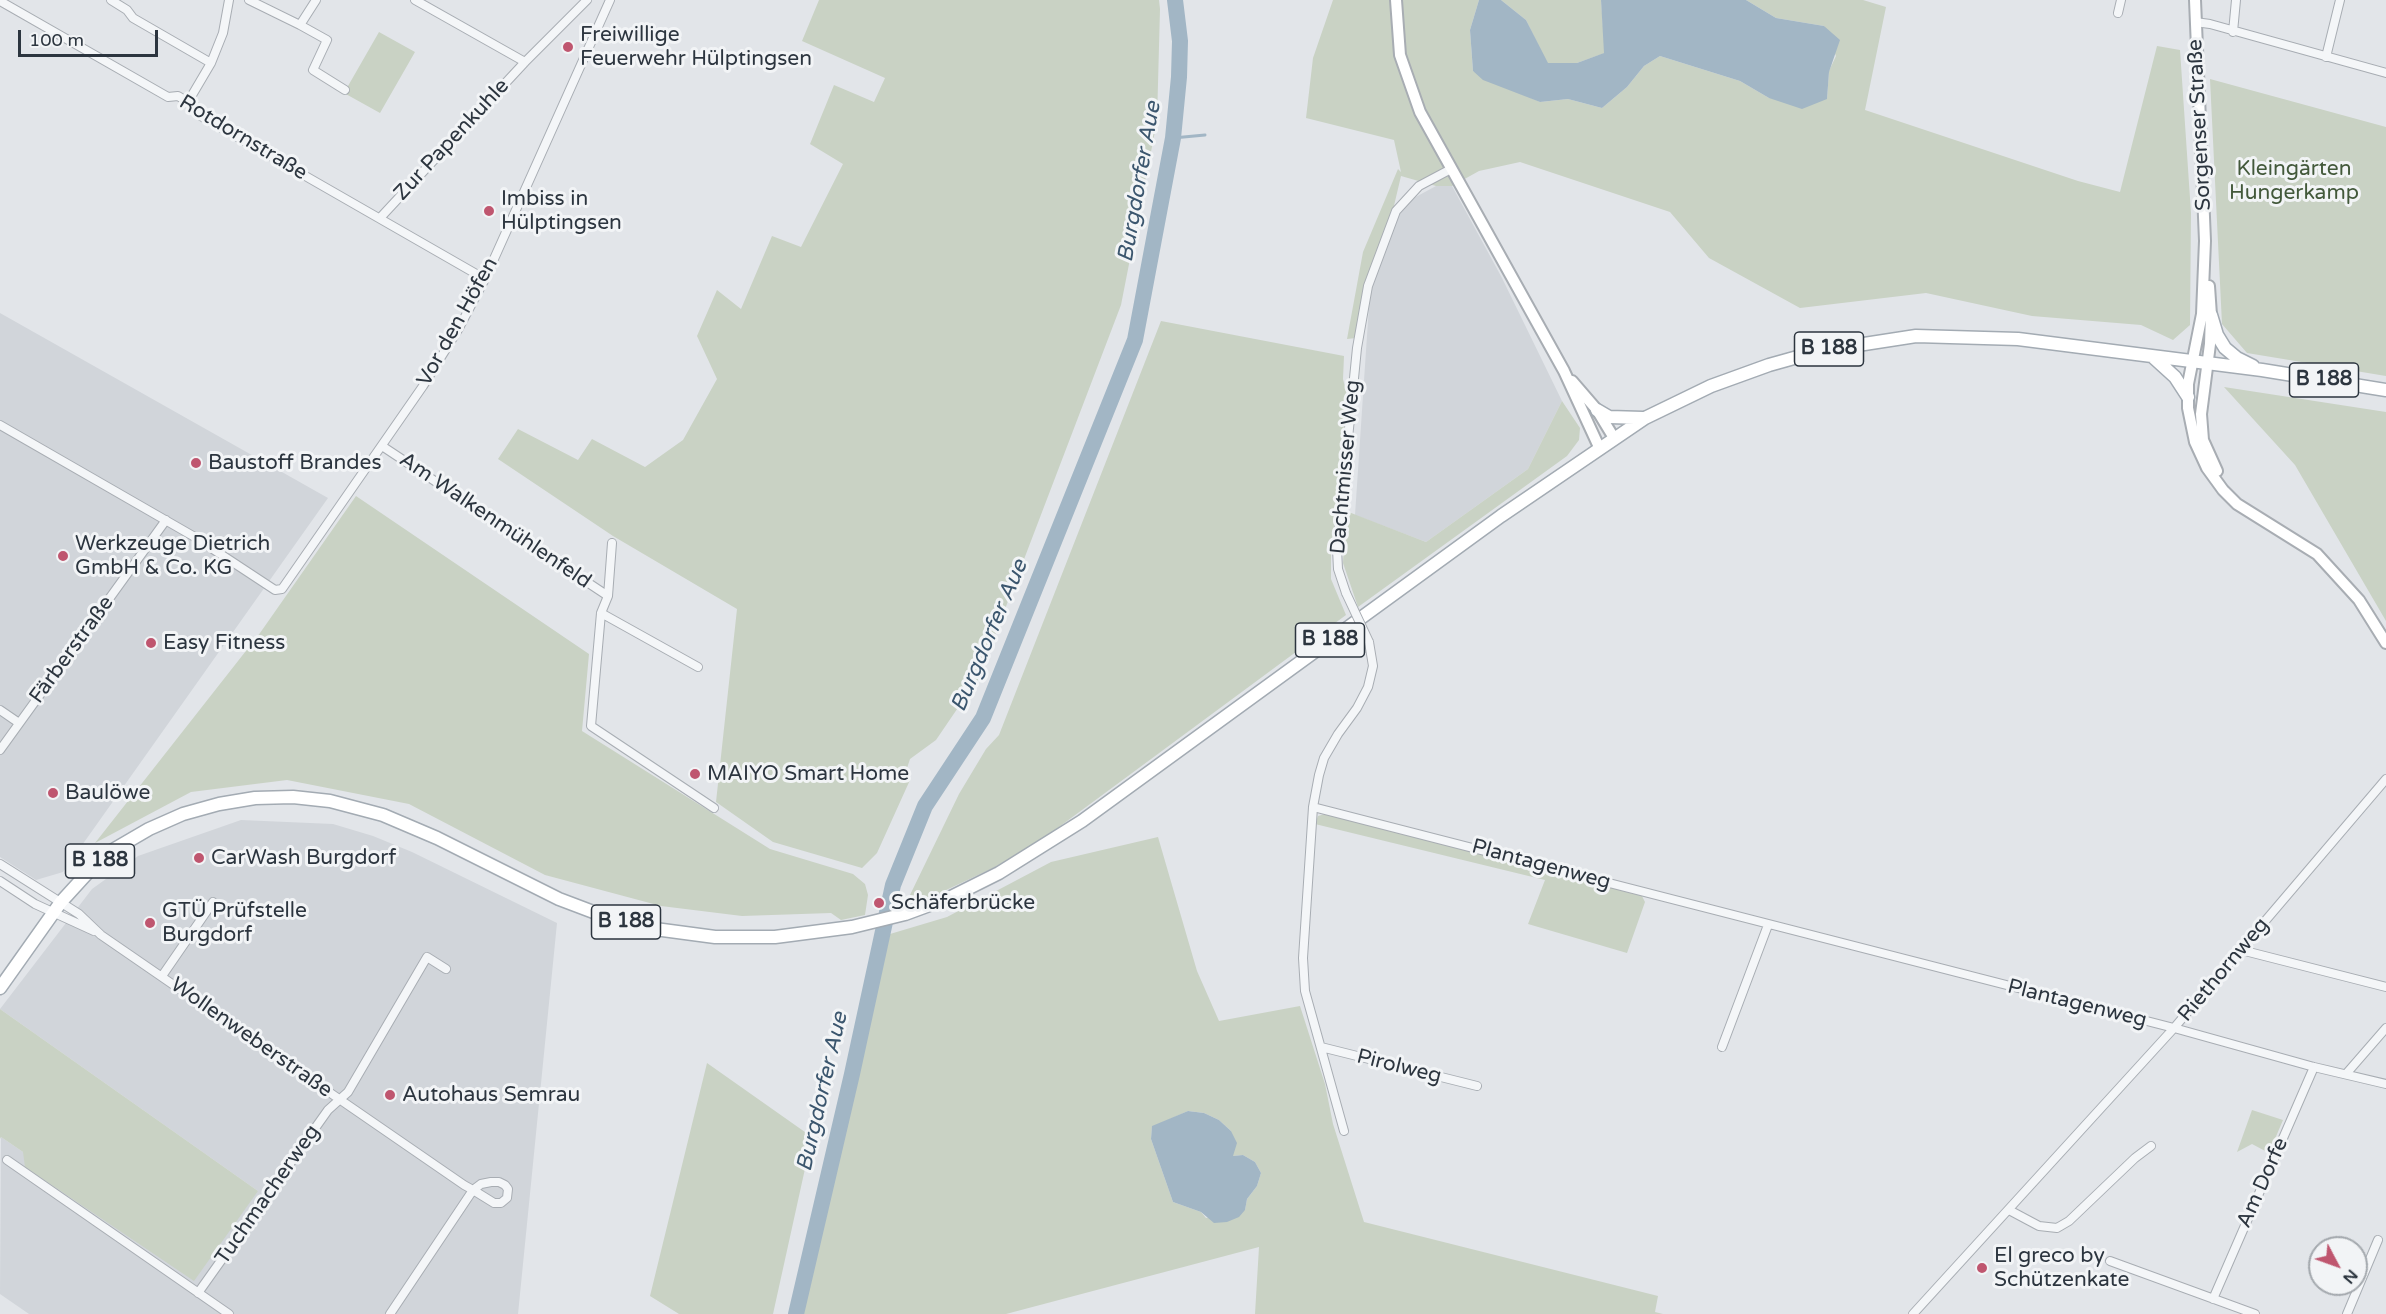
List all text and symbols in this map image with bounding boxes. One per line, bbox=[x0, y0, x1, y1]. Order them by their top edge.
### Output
scale bar bbox=[21, 18, 160, 56]
place label: Freiwillige Feuerwehr Hülptingsen bbox=[580, 22, 812, 72]
text: 100 m bbox=[29, 29, 84, 51]
street label: Sorgenser Straße bbox=[2183, 39, 2217, 211]
marker: Freiwillige Feuerwehr Hülptingsen bbox=[561, 40, 575, 54]
street label: Zur Papenkuhle bbox=[389, 74, 515, 206]
street label: Rotdornstraße bbox=[174, 90, 312, 186]
water label: Burgdorfer Aue bbox=[1113, 100, 1167, 264]
park label: Kleingärten Hungerkamp bbox=[2229, 156, 2359, 206]
place label: Imbiss in Hülptingsen bbox=[501, 186, 622, 236]
marker: Imbiss in Hülptingsen bbox=[482, 204, 496, 218]
street label: Vor den Höfen bbox=[412, 253, 504, 391]
road number: B 188 bbox=[1794, 332, 1864, 366]
road number: B 188 bbox=[2290, 363, 2358, 397]
street label: Dachtmisser Weg bbox=[1326, 379, 1366, 555]
street label: Am Walkenmühlenfeld bbox=[394, 447, 596, 595]
place label: Baustoff Brandes bbox=[208, 450, 382, 476]
marker: Baustoff Brandes bbox=[189, 456, 203, 470]
place label: Werkzeuge Dietrich GmbH & Co. KG bbox=[75, 531, 270, 581]
marker: Werkzeuge Dietrich GmbH & Co. KG bbox=[56, 549, 70, 563]
water label: Burgdorfer Aue bbox=[946, 556, 1034, 716]
street label: Färberstraße bbox=[25, 591, 119, 709]
road number: B 188 bbox=[1296, 623, 1364, 657]
place label: Easy Fitness bbox=[163, 630, 285, 656]
marker: Easy Fitness bbox=[144, 636, 158, 650]
place label: MAIYO Smart Home bbox=[707, 761, 909, 787]
marker: MAIYO Smart Home bbox=[688, 767, 702, 781]
place label: Baulöwe bbox=[65, 780, 150, 806]
marker: Baulöwe bbox=[46, 786, 60, 800]
street label: Plantagenweg bbox=[1469, 834, 1613, 896]
road number: B 188 bbox=[66, 844, 134, 878]
place label: CarWash Burgdorf bbox=[211, 845, 396, 871]
marker: CarWash Burgdorf bbox=[192, 851, 206, 865]
place label: Schäferbrücke bbox=[891, 890, 1035, 916]
marker: Schäferbrücke bbox=[872, 896, 886, 910]
place label: GTÜ Prüfstelle Burgdorf bbox=[162, 898, 307, 948]
road number: B 188 bbox=[592, 905, 660, 939]
street label: Riethornweg bbox=[2173, 913, 2275, 1027]
marker: GTÜ Prüfstelle Burgdorf bbox=[143, 916, 157, 930]
street label: Wollenweberstraße bbox=[165, 973, 337, 1103]
street label: Plantagenweg bbox=[2005, 975, 2149, 1033]
water label: Burgdorfer Aue bbox=[792, 1010, 854, 1174]
street label: Pirolweg bbox=[1354, 1044, 1444, 1090]
place label: Autohaus Semrau bbox=[402, 1082, 580, 1108]
marker: Autohaus Semrau bbox=[383, 1088, 397, 1102]
street label: Tuchmacherweg bbox=[210, 1120, 326, 1270]
street label: Am Dorfe bbox=[2232, 1134, 2294, 1232]
north arrow bbox=[2308, 1236, 2368, 1296]
place label: El greco by Schützenkate bbox=[1994, 1243, 2129, 1293]
marker: El greco by Schützenkate bbox=[1975, 1261, 1989, 1275]
text: N bbox=[2338, 1265, 2362, 1288]

